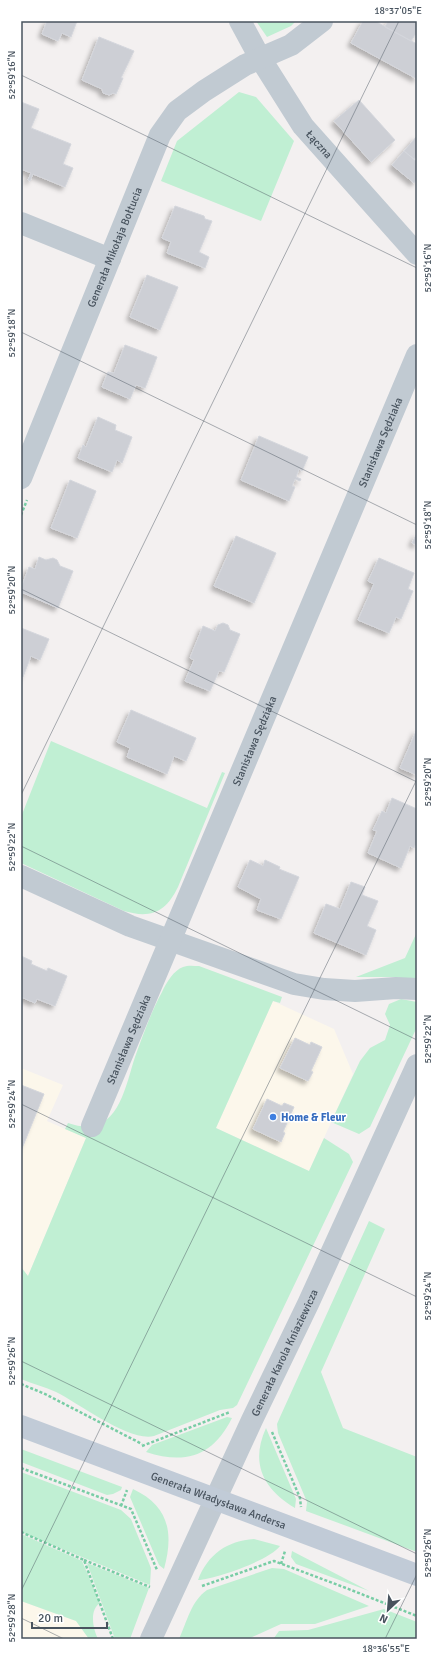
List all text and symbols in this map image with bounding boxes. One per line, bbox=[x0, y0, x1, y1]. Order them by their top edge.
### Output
text: 18°37'05"E bbox=[374, 5, 422, 17]
text: 52°59'16"N bbox=[6, 51, 18, 99]
street label: Łączna bbox=[303, 128, 335, 161]
street label: Generała Mikołaja Bołtucia bbox=[84, 185, 145, 309]
text: 52°59'16"N bbox=[422, 244, 434, 292]
text: 52°59'18"N bbox=[6, 309, 18, 357]
street label: Stanisława Sędziaka bbox=[355, 395, 405, 489]
text: 52°59'18"N bbox=[422, 501, 434, 549]
text: 52°59'20"N bbox=[6, 566, 18, 614]
street label: Stanisława Sędziaka bbox=[230, 693, 279, 788]
text: 52°59'20"N bbox=[422, 758, 434, 806]
text: 52°59'22"N bbox=[6, 823, 18, 871]
street label: Stanisława Sędziaka bbox=[104, 992, 153, 1086]
text: 52°59'22"N bbox=[422, 1015, 434, 1063]
text: 52°59'24"N bbox=[6, 1080, 18, 1128]
place label: Home & Fleur bbox=[281, 1111, 346, 1124]
marker: Home & Fleur bbox=[268, 1112, 278, 1122]
text: 52°59'24"N bbox=[422, 1272, 434, 1320]
street label: Generała Karola Kniaziewicza bbox=[248, 1287, 321, 1418]
text: 52°59'26"N bbox=[6, 1337, 18, 1385]
street label: Generała Władysława Andersa bbox=[149, 1469, 288, 1532]
text: 52°59'26"N bbox=[422, 1529, 434, 1577]
north arrow bbox=[368, 1590, 408, 1630]
text: 52°59'28"N bbox=[6, 1594, 18, 1642]
scale bar bbox=[32, 1604, 107, 1630]
text: 20 m bbox=[38, 1611, 63, 1626]
text: N bbox=[378, 1611, 390, 1626]
text: 18°36'55"E bbox=[362, 1643, 410, 1655]

